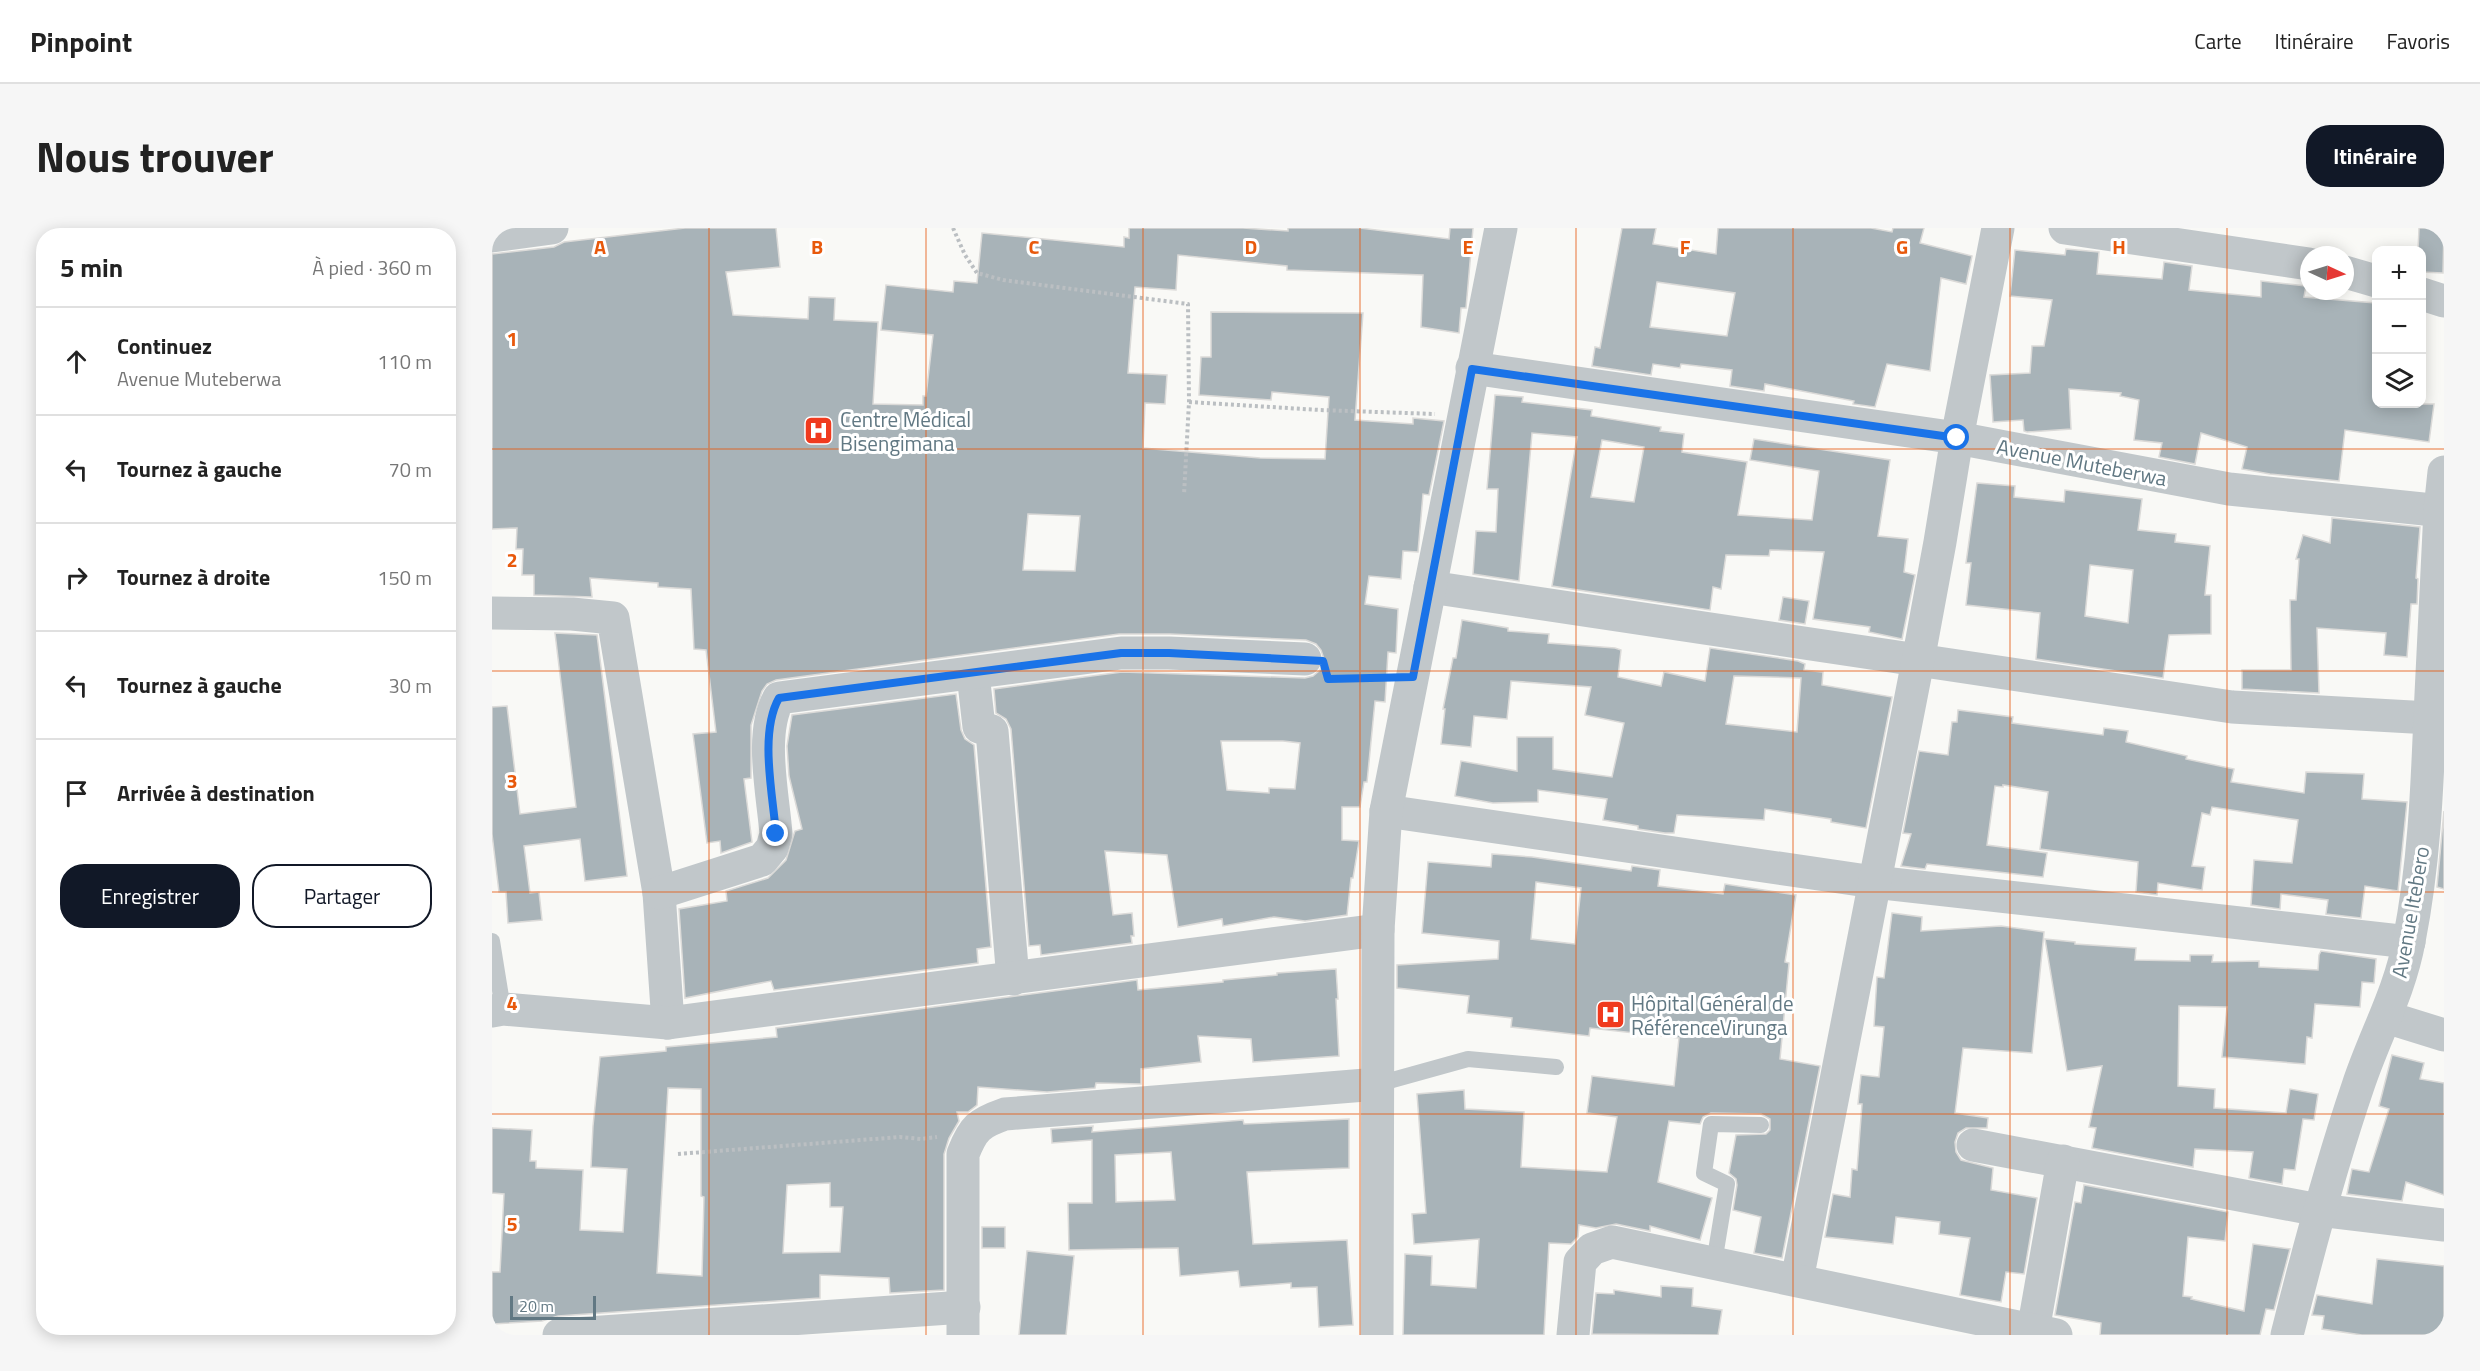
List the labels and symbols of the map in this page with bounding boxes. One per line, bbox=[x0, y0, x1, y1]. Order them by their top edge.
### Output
text: A bbox=[594, 231, 606, 262]
text: B bbox=[811, 231, 823, 262]
text: C bbox=[1029, 231, 1040, 262]
text: D bbox=[1245, 231, 1257, 262]
text: E bbox=[1462, 231, 1474, 262]
text: F bbox=[1680, 231, 1691, 262]
text: G bbox=[1896, 231, 1908, 262]
text: H bbox=[2112, 231, 2126, 262]
north arrow bbox=[2300, 246, 2354, 300]
text: 1 bbox=[506, 323, 518, 354]
place label: Centre Médical Bisengimana bbox=[840, 403, 971, 459]
hospital icon: Centre Médical Bisengimana bbox=[803, 415, 835, 447]
route start bbox=[1943, 424, 1969, 450]
street label: Avenue Muteberwa bbox=[1994, 430, 2170, 494]
text: 2 bbox=[506, 544, 518, 575]
text: 3 bbox=[506, 765, 518, 796]
route end bbox=[762, 820, 788, 846]
street label: Avenue Itebero bbox=[2383, 844, 2437, 980]
text: 4 bbox=[506, 987, 518, 1018]
place label: Hôpital Général de RéférenceVirunga bbox=[1631, 987, 1794, 1043]
hospital icon: Hôpital Général de RéférenceVirunga bbox=[1594, 999, 1626, 1031]
text: 5 bbox=[506, 1208, 518, 1239]
scale bar bbox=[510, 1293, 596, 1320]

